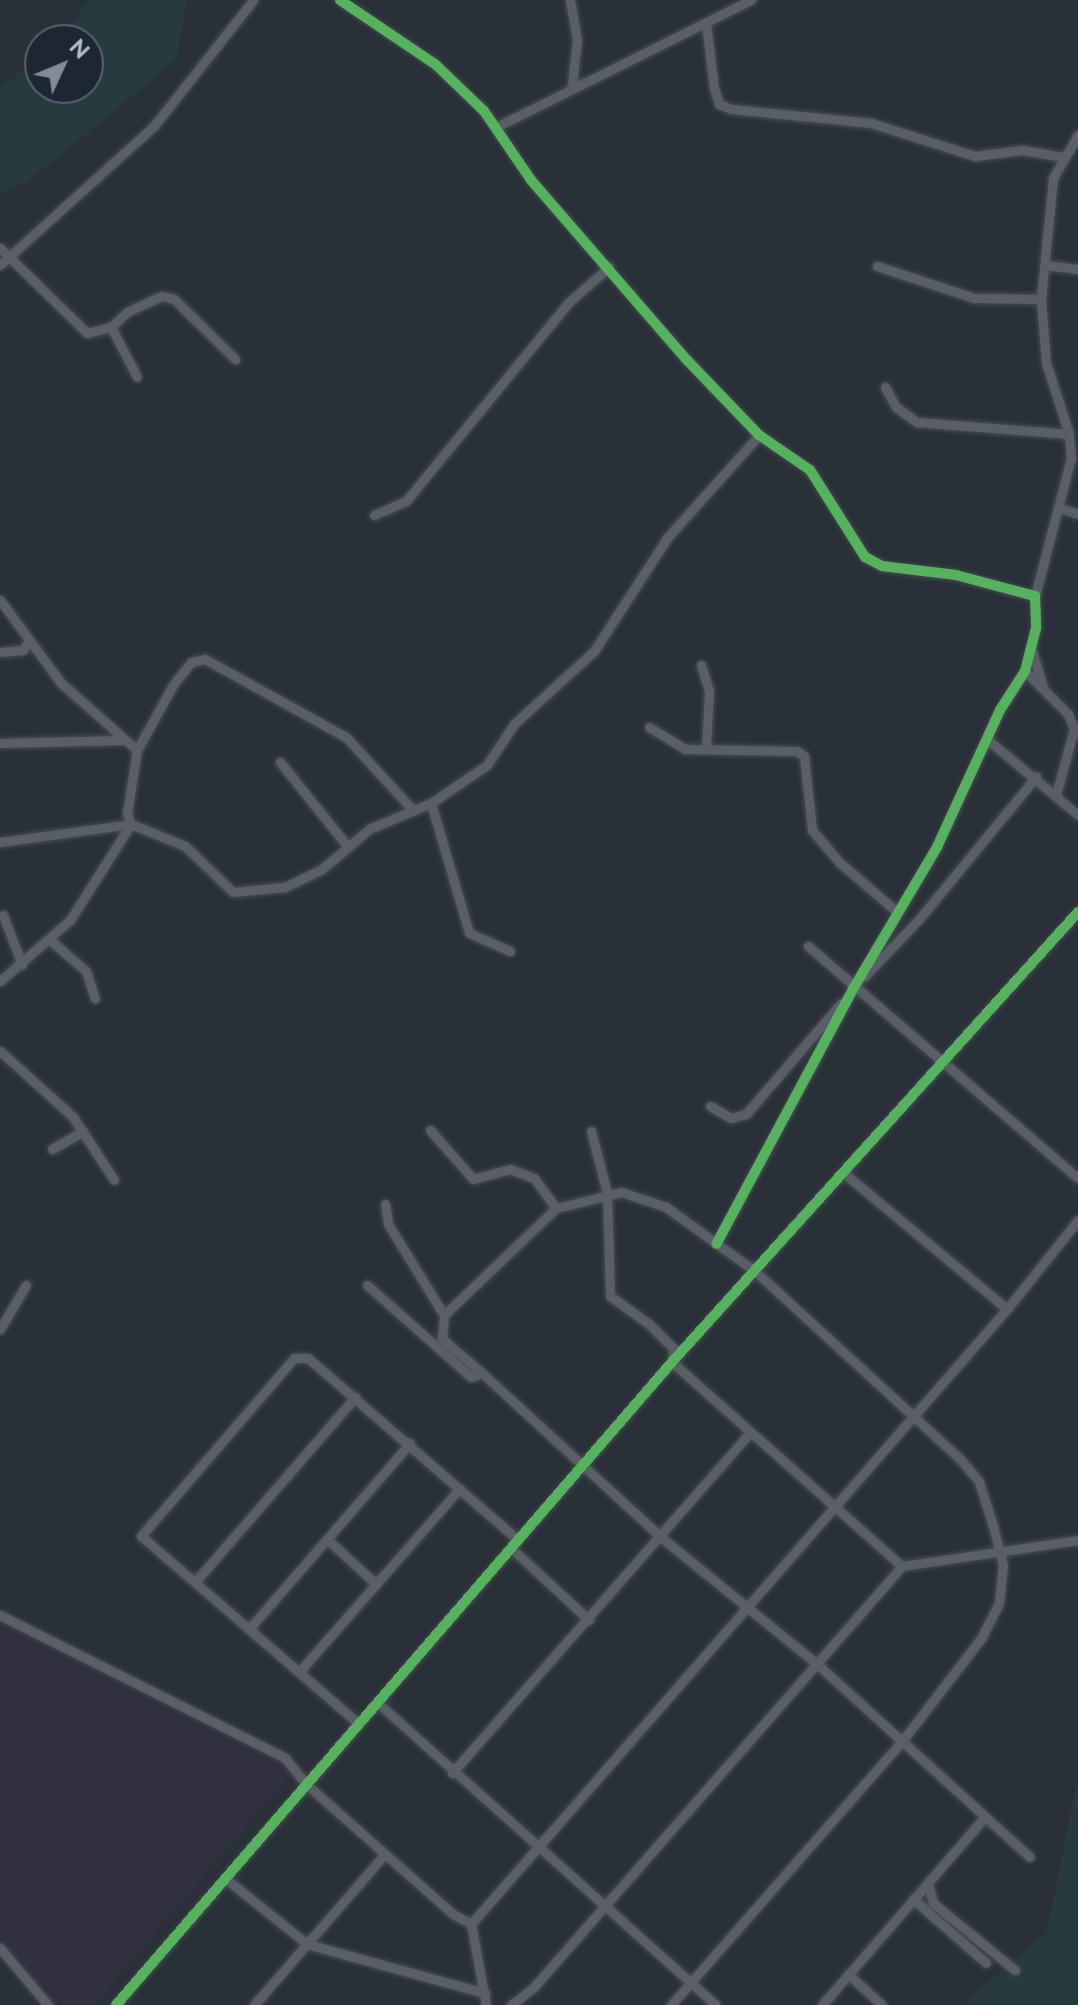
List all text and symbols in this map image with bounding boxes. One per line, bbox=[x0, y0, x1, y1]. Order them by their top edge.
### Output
north arrow bbox=[24, 24, 104, 104]
text: N bbox=[65, 34, 95, 64]

